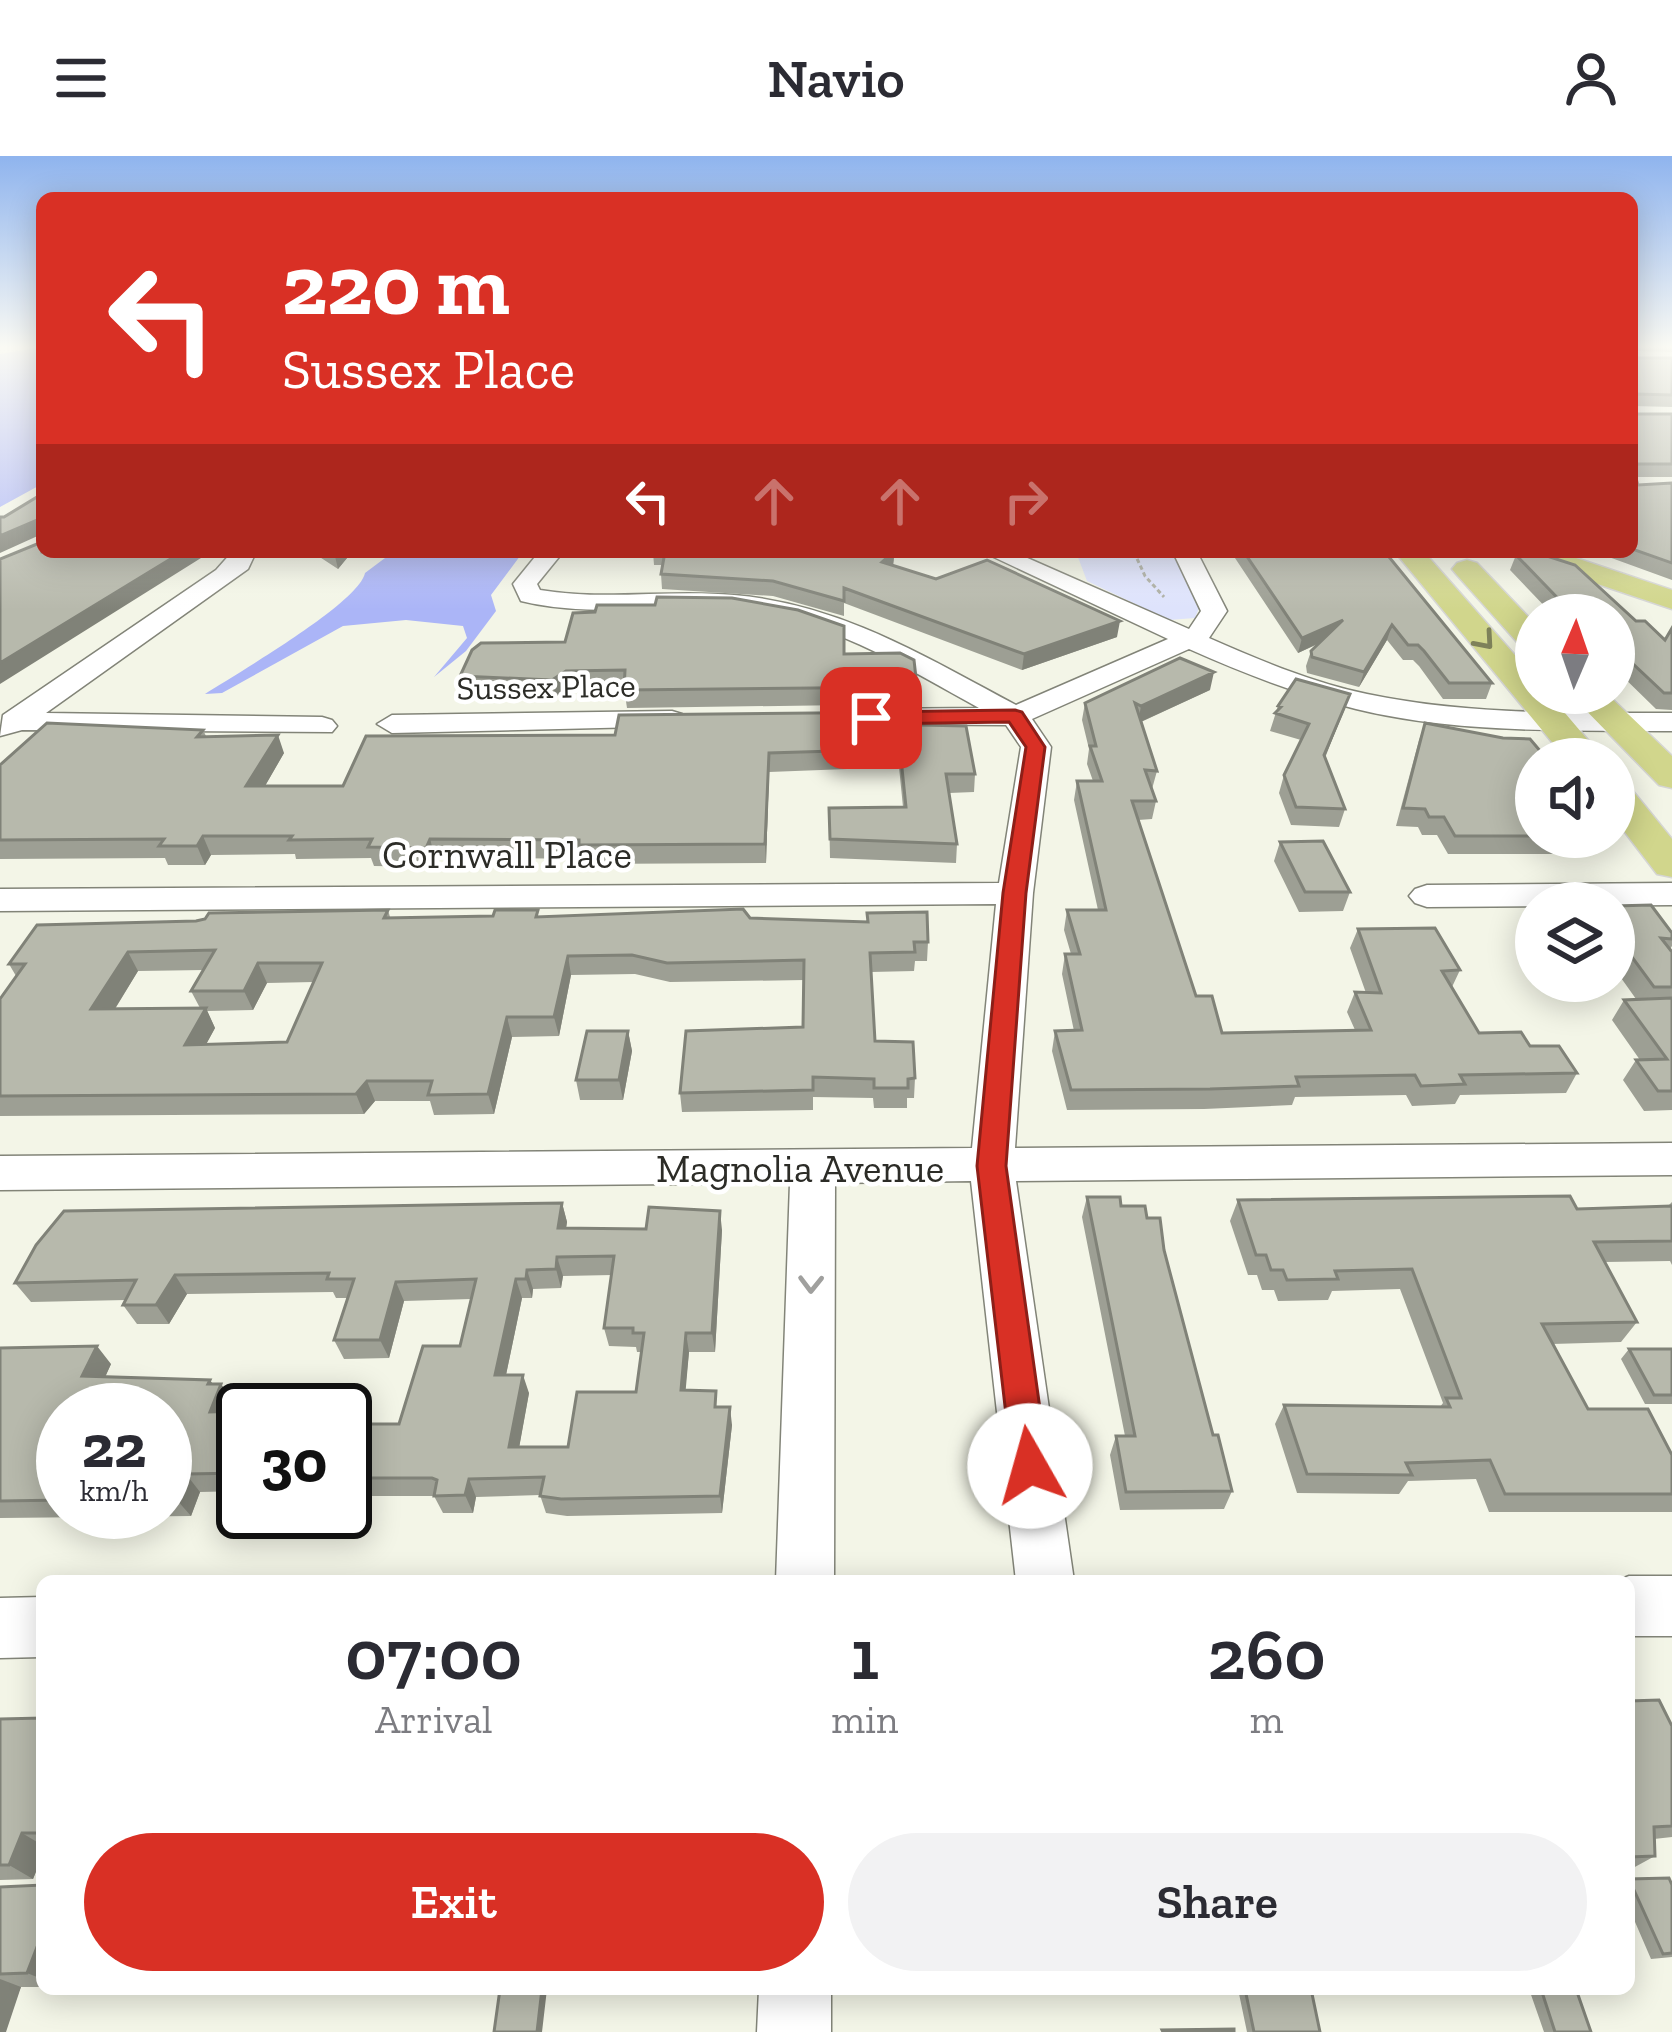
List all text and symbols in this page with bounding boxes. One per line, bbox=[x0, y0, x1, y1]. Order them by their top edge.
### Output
icon: menu bbox=[48, 45, 114, 111]
icon: person bbox=[1558, 45, 1624, 111]
text: Navio bbox=[768, 46, 904, 111]
text: 220 m bbox=[282, 235, 510, 336]
icon: left bbox=[84, 240, 240, 396]
text: Sussex Place bbox=[282, 337, 575, 402]
icon: left bbox=[615, 468, 681, 534]
icon: ahead bbox=[741, 468, 807, 534]
icon: ahead bbox=[867, 468, 933, 534]
icon: right bbox=[993, 468, 1059, 534]
north arrow bbox=[1515, 594, 1635, 714]
map controls bbox=[1515, 594, 1635, 1002]
one-way arrow bbox=[1471, 627, 1492, 649]
street label: Sussex Place bbox=[456, 665, 636, 708]
pin bbox=[820, 667, 922, 769]
icon: arrive bbox=[838, 685, 904, 751]
button: sound bbox=[1515, 738, 1635, 858]
street label: Cornwall Place bbox=[382, 831, 632, 878]
button: layers bbox=[1515, 882, 1635, 1002]
street label: Magnolia Avenue bbox=[656, 1145, 944, 1192]
one-way arrow bbox=[798, 1275, 824, 1294]
speed limit sign: 30 bbox=[216, 1383, 372, 1539]
position arrow bbox=[967, 1403, 1093, 1529]
text: 22 bbox=[82, 1410, 146, 1482]
text: km/h bbox=[80, 1473, 148, 1509]
text: 07:00 bbox=[345, 1611, 522, 1697]
text: 1 bbox=[850, 1611, 879, 1697]
text: 260 bbox=[1208, 1611, 1326, 1697]
text: Arrival bbox=[375, 1696, 492, 1743]
text: min bbox=[831, 1696, 898, 1743]
text: m bbox=[1250, 1696, 1283, 1743]
button: Exit bbox=[84, 1833, 824, 1971]
button: Share bbox=[848, 1833, 1587, 1971]

